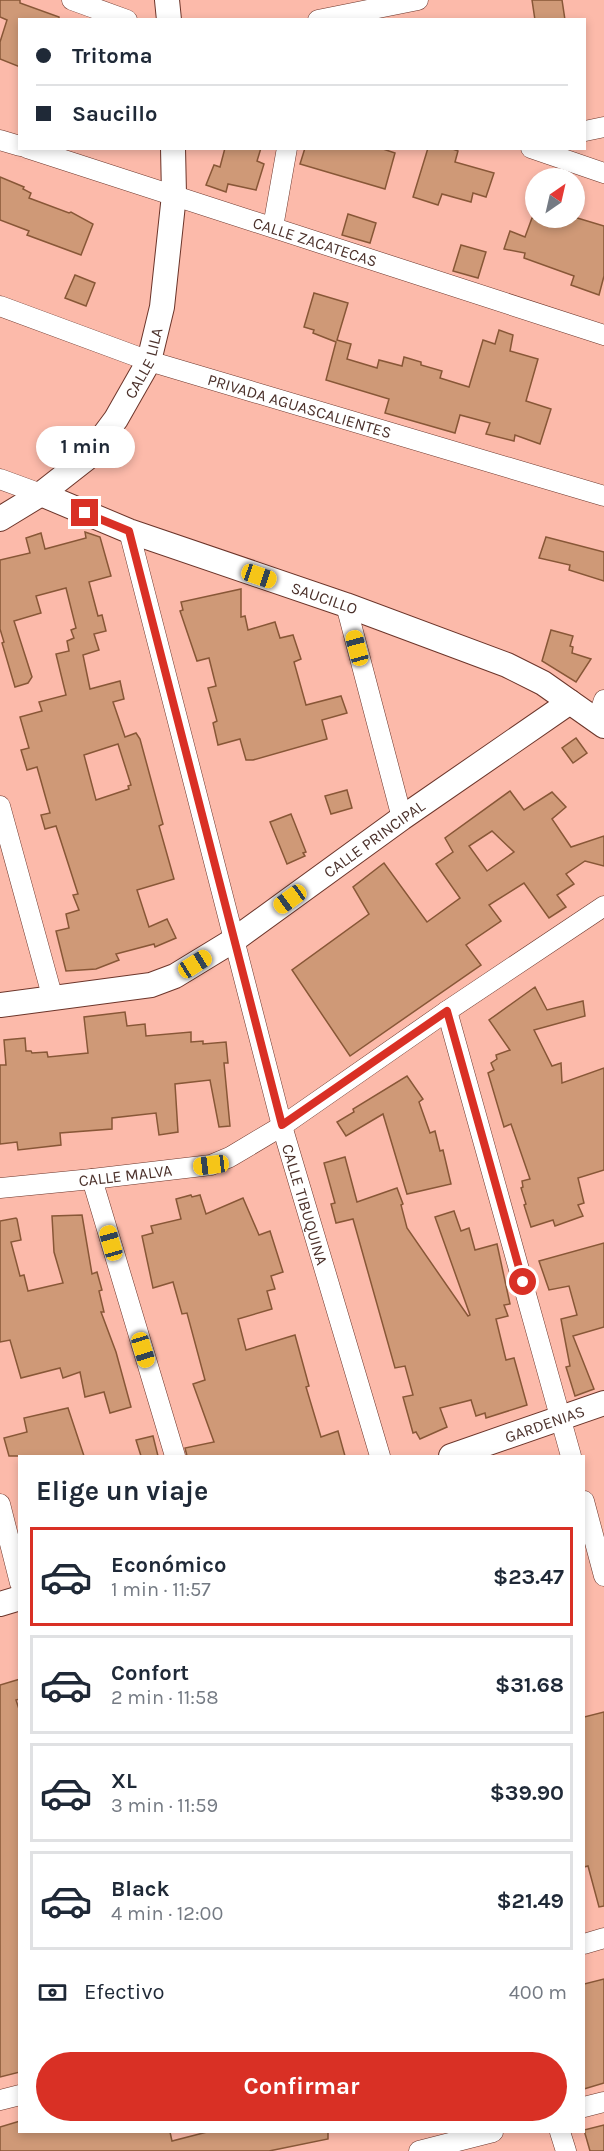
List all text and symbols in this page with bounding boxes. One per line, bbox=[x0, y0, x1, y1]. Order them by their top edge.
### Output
text: Tritoma bbox=[72, 43, 153, 69]
text: Saucillo bbox=[72, 101, 157, 127]
north arrow bbox=[525, 168, 585, 228]
map controls bbox=[525, 168, 585, 228]
street label: CALLE ZACATECAS bbox=[251, 212, 380, 270]
street label: CALLE LILA bbox=[120, 326, 166, 402]
street label: PRIVADA AGUASCALIENTES bbox=[205, 369, 394, 442]
callout: 1 min bbox=[36, 426, 134, 468]
text: 1 min bbox=[60, 435, 111, 458]
route end bbox=[71, 499, 98, 526]
car bbox=[239, 562, 279, 590]
street label: SAUCILLO bbox=[289, 578, 360, 618]
car bbox=[344, 628, 370, 668]
street label: CALLE PRINCIPAL bbox=[320, 795, 429, 881]
car bbox=[270, 881, 310, 917]
car bbox=[175, 947, 215, 981]
street label: CALLE TIBUQUINA bbox=[278, 1142, 332, 1267]
car bbox=[192, 1154, 230, 1176]
street label: CALLE MALVA bbox=[78, 1160, 173, 1190]
car bbox=[97, 1223, 125, 1263]
route start bbox=[509, 1268, 536, 1295]
car bbox=[129, 1330, 157, 1370]
street label: GARDENIAS bbox=[502, 1401, 587, 1446]
text: Elige un viaje bbox=[36, 1475, 208, 1507]
icon: car bbox=[39, 1550, 93, 1604]
text: Económico bbox=[111, 1552, 226, 1578]
text: $23.47 bbox=[493, 1564, 564, 1590]
text: 1 min · 11:57 bbox=[111, 1578, 211, 1601]
icon: car bbox=[39, 1658, 93, 1712]
text: Confort bbox=[111, 1660, 189, 1686]
text: $31.68 bbox=[495, 1672, 564, 1698]
text: 2 min · 11:58 bbox=[111, 1686, 219, 1709]
icon: car bbox=[39, 1766, 93, 1820]
text: XL bbox=[111, 1768, 137, 1794]
text: $39.90 bbox=[490, 1780, 564, 1806]
text: 3 min · 11:59 bbox=[111, 1794, 218, 1817]
icon: car bbox=[39, 1874, 93, 1928]
text: Black bbox=[111, 1876, 170, 1902]
text: $21.49 bbox=[496, 1888, 564, 1914]
text: 4 min · 12:00 bbox=[111, 1902, 223, 1925]
icon: cash bbox=[36, 1976, 69, 2009]
text: Efectivo bbox=[84, 1979, 164, 2005]
text: 400 m bbox=[509, 1981, 567, 2004]
button: Confirmar bbox=[36, 2052, 567, 2121]

